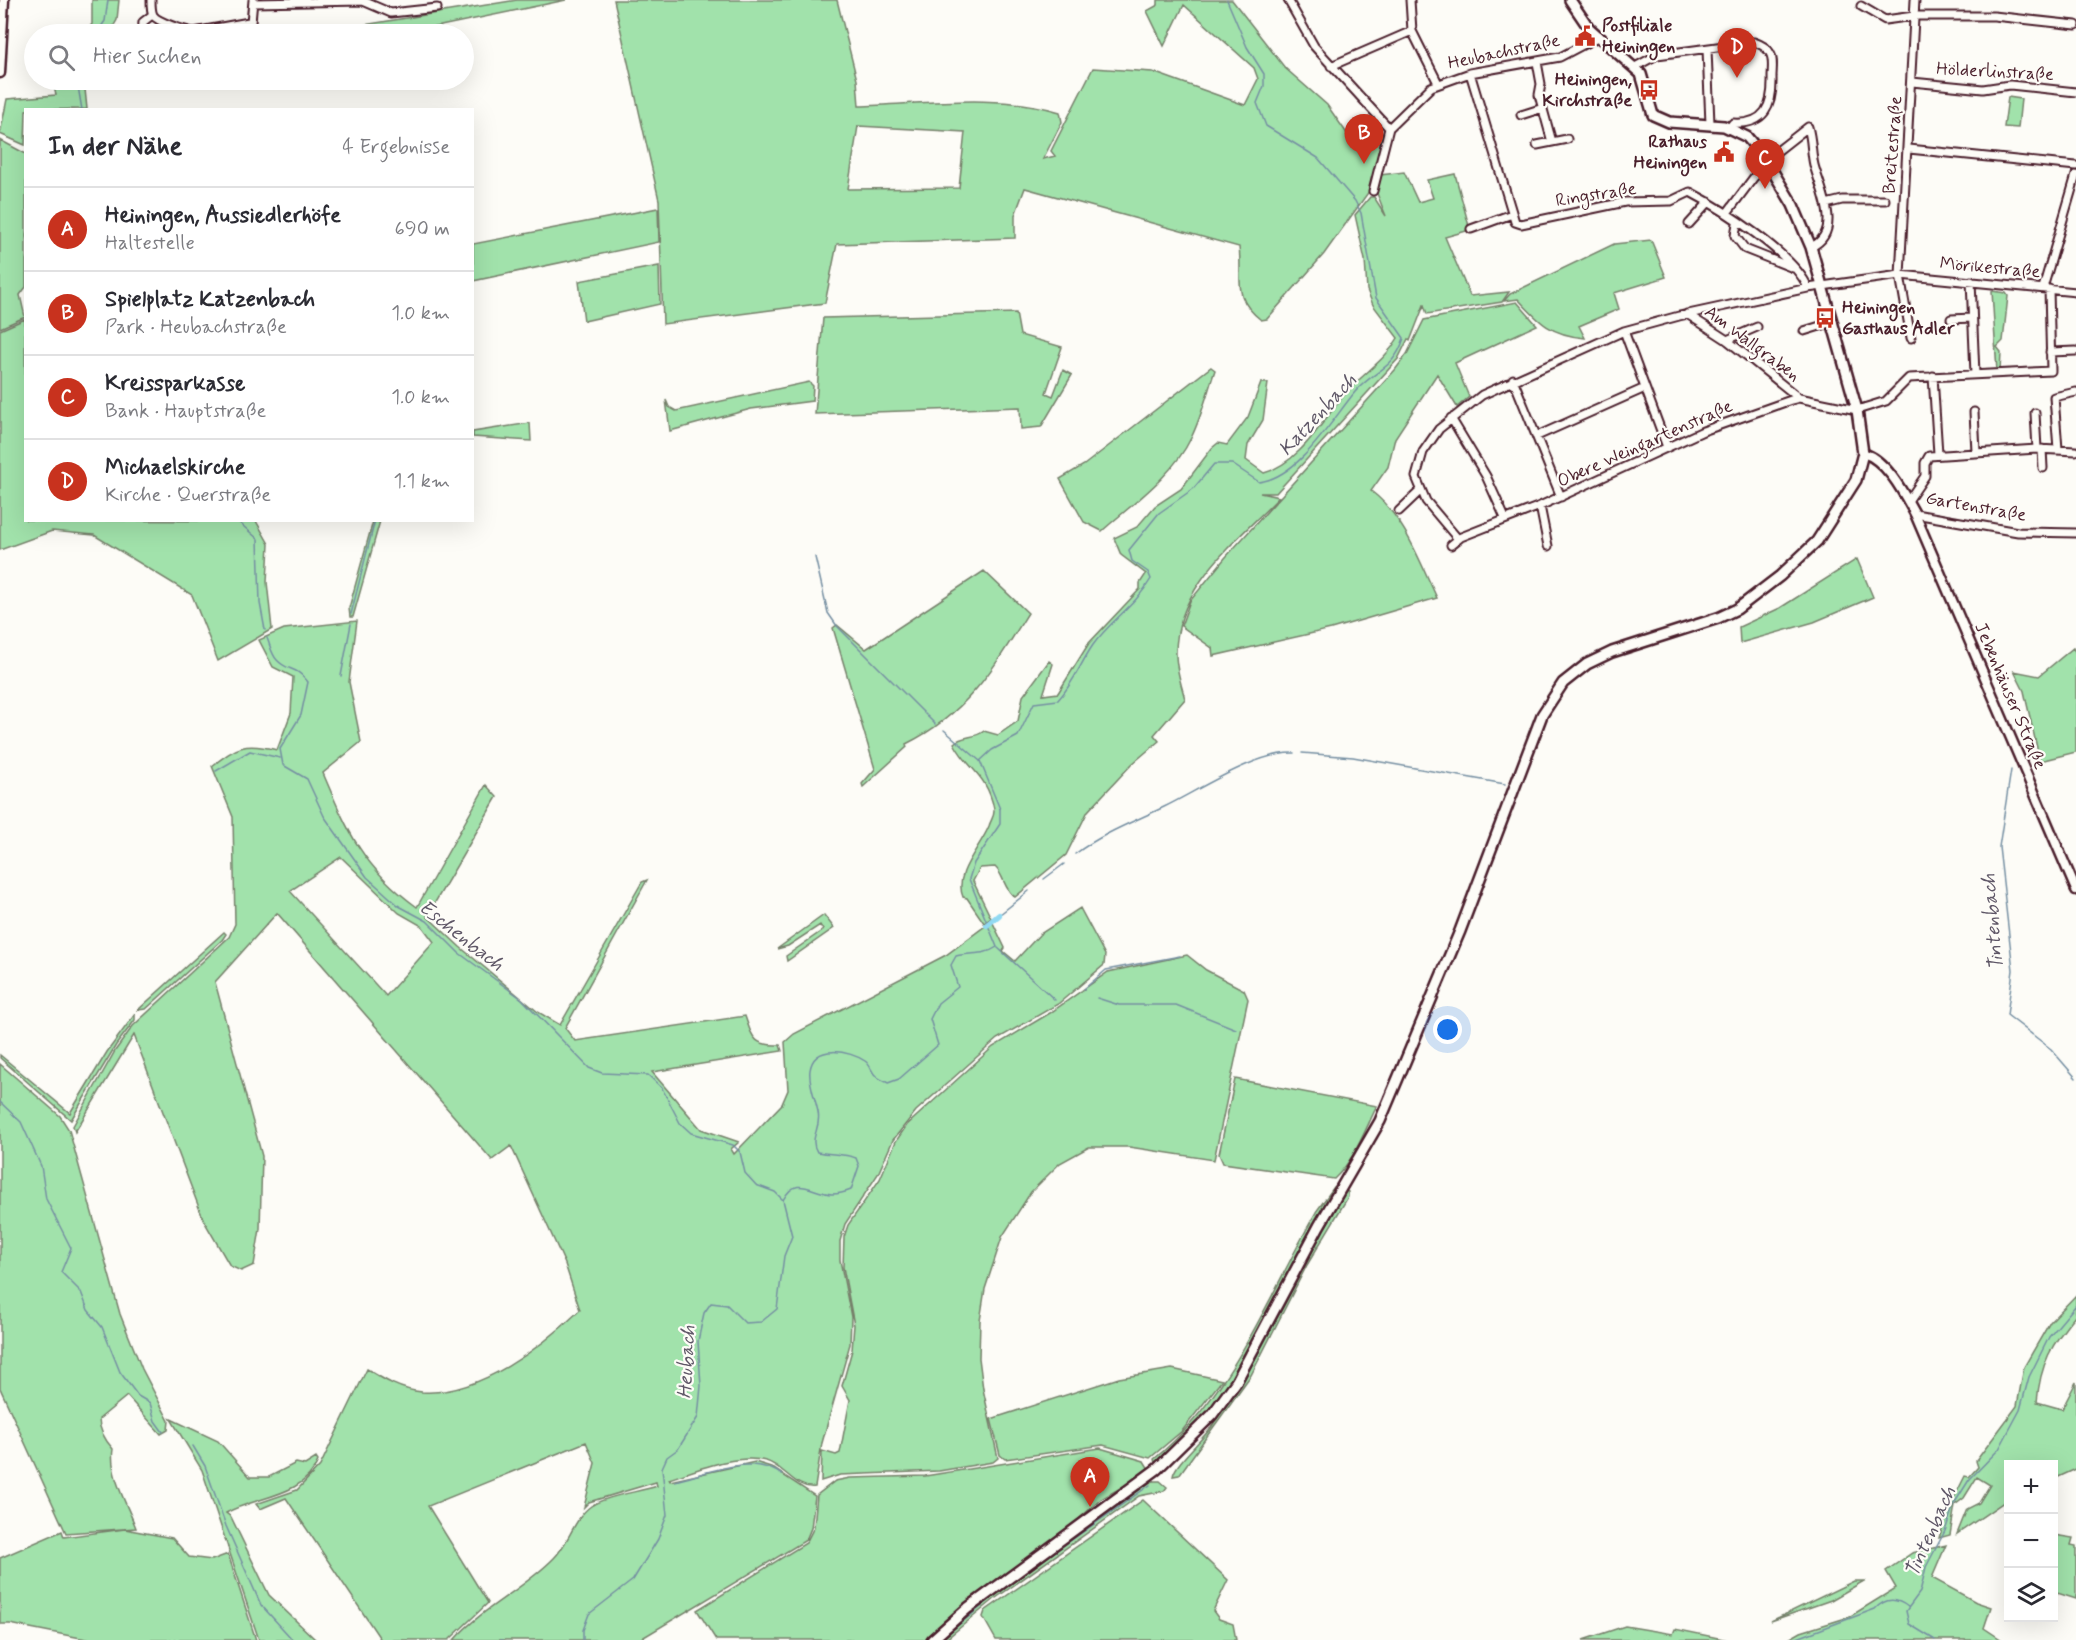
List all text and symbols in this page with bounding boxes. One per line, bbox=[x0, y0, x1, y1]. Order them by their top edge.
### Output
place label: Postfiliale Heiningen bbox=[1602, 14, 1675, 61]
search box bbox=[24, 24, 474, 90]
public building icon: Postfiliale Heiningen bbox=[1573, 24, 1597, 48]
street label: Heubachstraße bbox=[1446, 28, 1562, 76]
pin: D bbox=[1718, 28, 1756, 78]
icon: search bbox=[45, 41, 78, 74]
text: Hier suchen bbox=[93, 43, 202, 71]
street label: Hölderlinstraße bbox=[1936, 57, 2055, 87]
place label: Heiningen, Kirchstraße bbox=[1542, 68, 1632, 113]
bus stop icon: Heiningen, Kirchstraße bbox=[1637, 78, 1661, 102]
street label: Breitestraße bbox=[1878, 95, 1908, 195]
pin: B bbox=[1344, 114, 1384, 164]
text: In der Nähe bbox=[48, 130, 182, 164]
place label: Rathaus Heiningen bbox=[1634, 130, 1707, 177]
text: 4 Ergebnisse bbox=[342, 134, 450, 161]
public building icon: Rathaus Heiningen bbox=[1712, 140, 1736, 164]
pin: C bbox=[1746, 140, 1784, 189]
street label: Ringstraße bbox=[1554, 177, 1638, 214]
text: Heiningen, Aussiedlerhöfe bbox=[105, 202, 341, 230]
text: A bbox=[61, 216, 74, 243]
text: 690 m bbox=[395, 216, 450, 243]
text: Haltestelle bbox=[105, 230, 195, 257]
street label: Mörikestraße bbox=[1939, 252, 2041, 284]
text: Spielplatz Katzenbach bbox=[105, 286, 315, 314]
place label: Heiningen Gasthaus Adler bbox=[1842, 296, 1955, 341]
text: B bbox=[61, 300, 74, 327]
text: 1.0 km bbox=[391, 300, 450, 327]
street label: Am Wallgraben bbox=[1698, 300, 1805, 389]
bus stop icon: Heiningen Gasthaus Adler bbox=[1813, 306, 1837, 330]
text: Park · Heubachstraße bbox=[105, 314, 287, 341]
water label: Katzenbach bbox=[1273, 368, 1364, 462]
text: Kreissparkasse bbox=[105, 370, 245, 398]
text: C bbox=[60, 384, 75, 411]
text: 1.0 km bbox=[391, 384, 450, 411]
street label: Obere Weingartenstraße bbox=[1553, 394, 1737, 495]
text: Bank · Hauptstraße bbox=[105, 398, 266, 425]
text: Michaelskirche bbox=[105, 454, 246, 482]
text: D bbox=[61, 468, 74, 495]
text: 1.1 km bbox=[393, 468, 450, 495]
text: Kirche · Querstraße bbox=[105, 482, 271, 509]
street label: Gartenstraße bbox=[1924, 486, 2028, 528]
street label: Jebenhäuser Straße bbox=[1968, 619, 2052, 773]
water label: Tintenbach bbox=[1975, 872, 2011, 971]
water label: Eschenbach bbox=[413, 894, 509, 978]
your location bbox=[1433, 1015, 1462, 1044]
water label: Heubach bbox=[672, 1324, 702, 1399]
pin: A bbox=[1070, 1458, 1110, 1507]
map controls bbox=[2004, 1460, 2058, 1622]
button: + bbox=[2004, 1460, 2058, 1514]
water label: Tintenbach bbox=[1899, 1482, 1963, 1582]
button: − bbox=[2004, 1514, 2058, 1568]
button: layers bbox=[2004, 1568, 2058, 1622]

